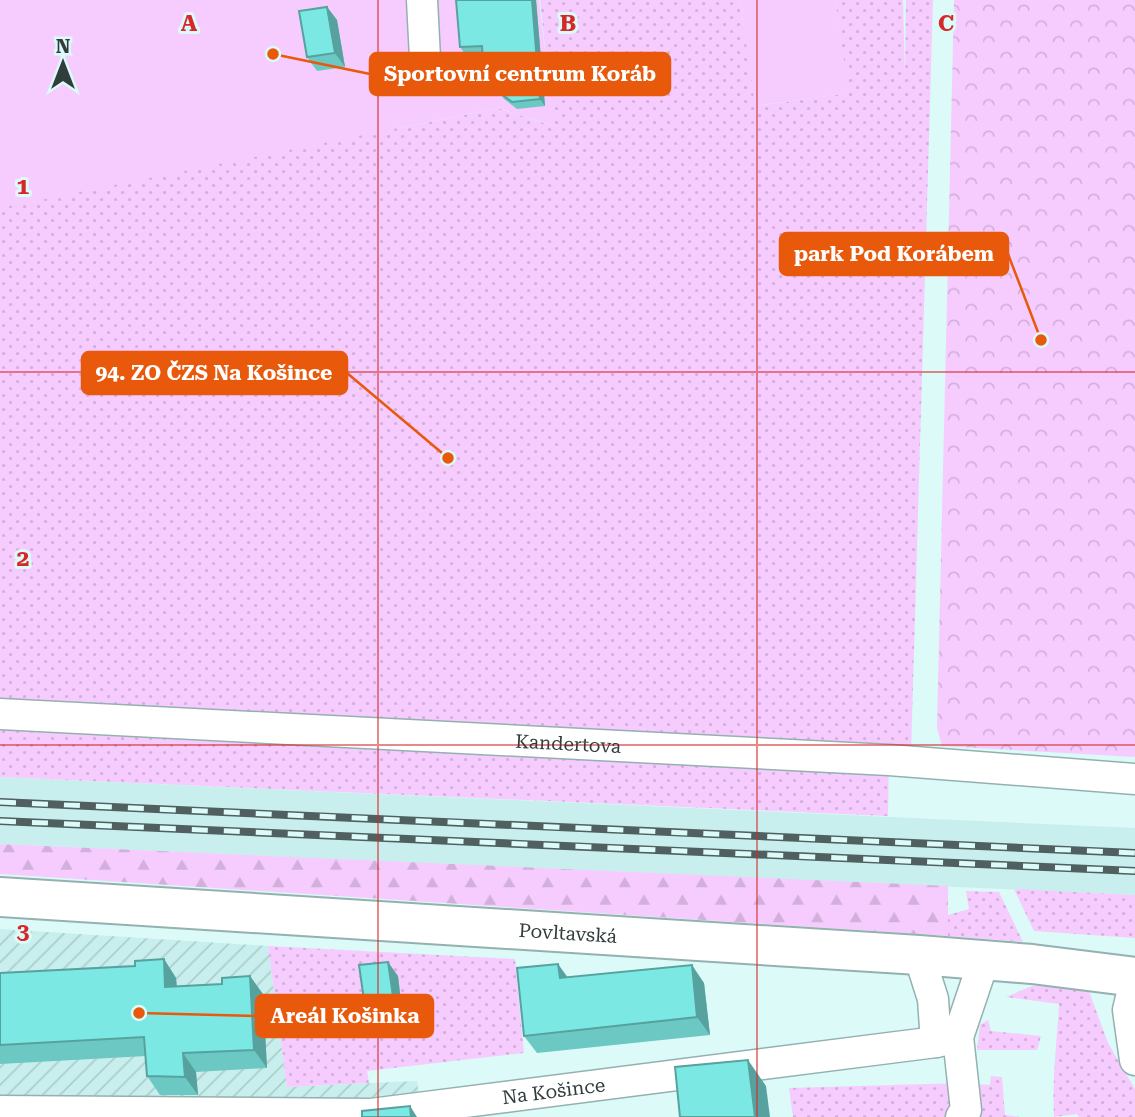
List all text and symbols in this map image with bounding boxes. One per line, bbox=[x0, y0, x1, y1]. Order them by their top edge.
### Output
text: A bbox=[181, 10, 198, 37]
text: B bbox=[560, 10, 576, 37]
text: C bbox=[938, 10, 954, 37]
north arrow bbox=[28, 28, 98, 98]
text: N bbox=[56, 35, 71, 58]
callout: Sportovní centrum Koráb bbox=[370, 53, 670, 95]
text: Sportovní centrum Koráb bbox=[384, 62, 656, 86]
text: 1 bbox=[17, 173, 30, 200]
callout: park Pod Korábem bbox=[780, 233, 1008, 275]
text: park Pod Korábem bbox=[794, 242, 994, 266]
callout: 94. ZO ČZS Na Košince bbox=[82, 352, 347, 394]
text: 94. ZO ČZS Na Košince bbox=[96, 360, 332, 385]
text: 2 bbox=[17, 545, 29, 572]
street label: Kandertova bbox=[515, 729, 622, 758]
text: 3 bbox=[17, 918, 30, 945]
street label: Povltavská bbox=[518, 918, 618, 947]
callout: Areál Košinka bbox=[256, 995, 433, 1037]
text: Areál Košinka bbox=[270, 1004, 420, 1028]
street label: Na Košince bbox=[501, 1073, 606, 1109]

